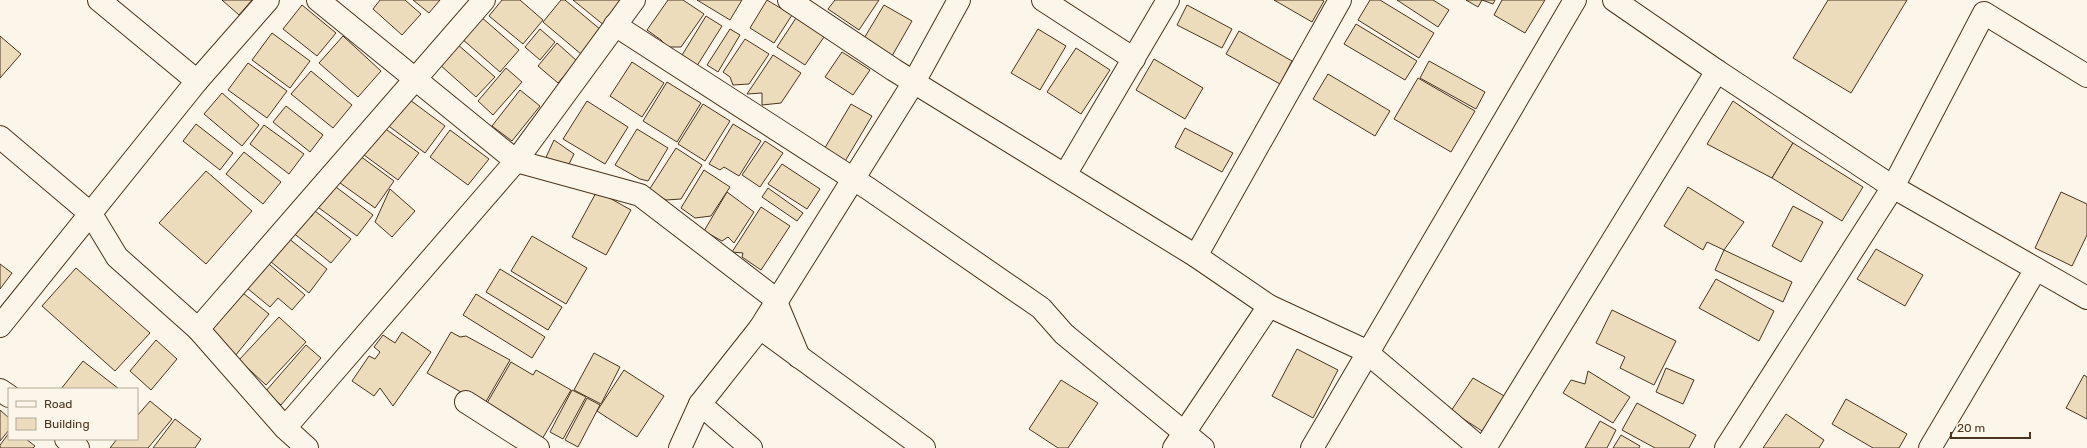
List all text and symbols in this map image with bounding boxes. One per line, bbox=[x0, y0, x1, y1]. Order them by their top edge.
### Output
legend bbox=[8, 388, 138, 440]
text: Road bbox=[44, 397, 72, 411]
scale bar bbox=[1951, 414, 2030, 440]
text: Building bbox=[44, 417, 90, 431]
text: 20 m bbox=[1957, 421, 1985, 435]

